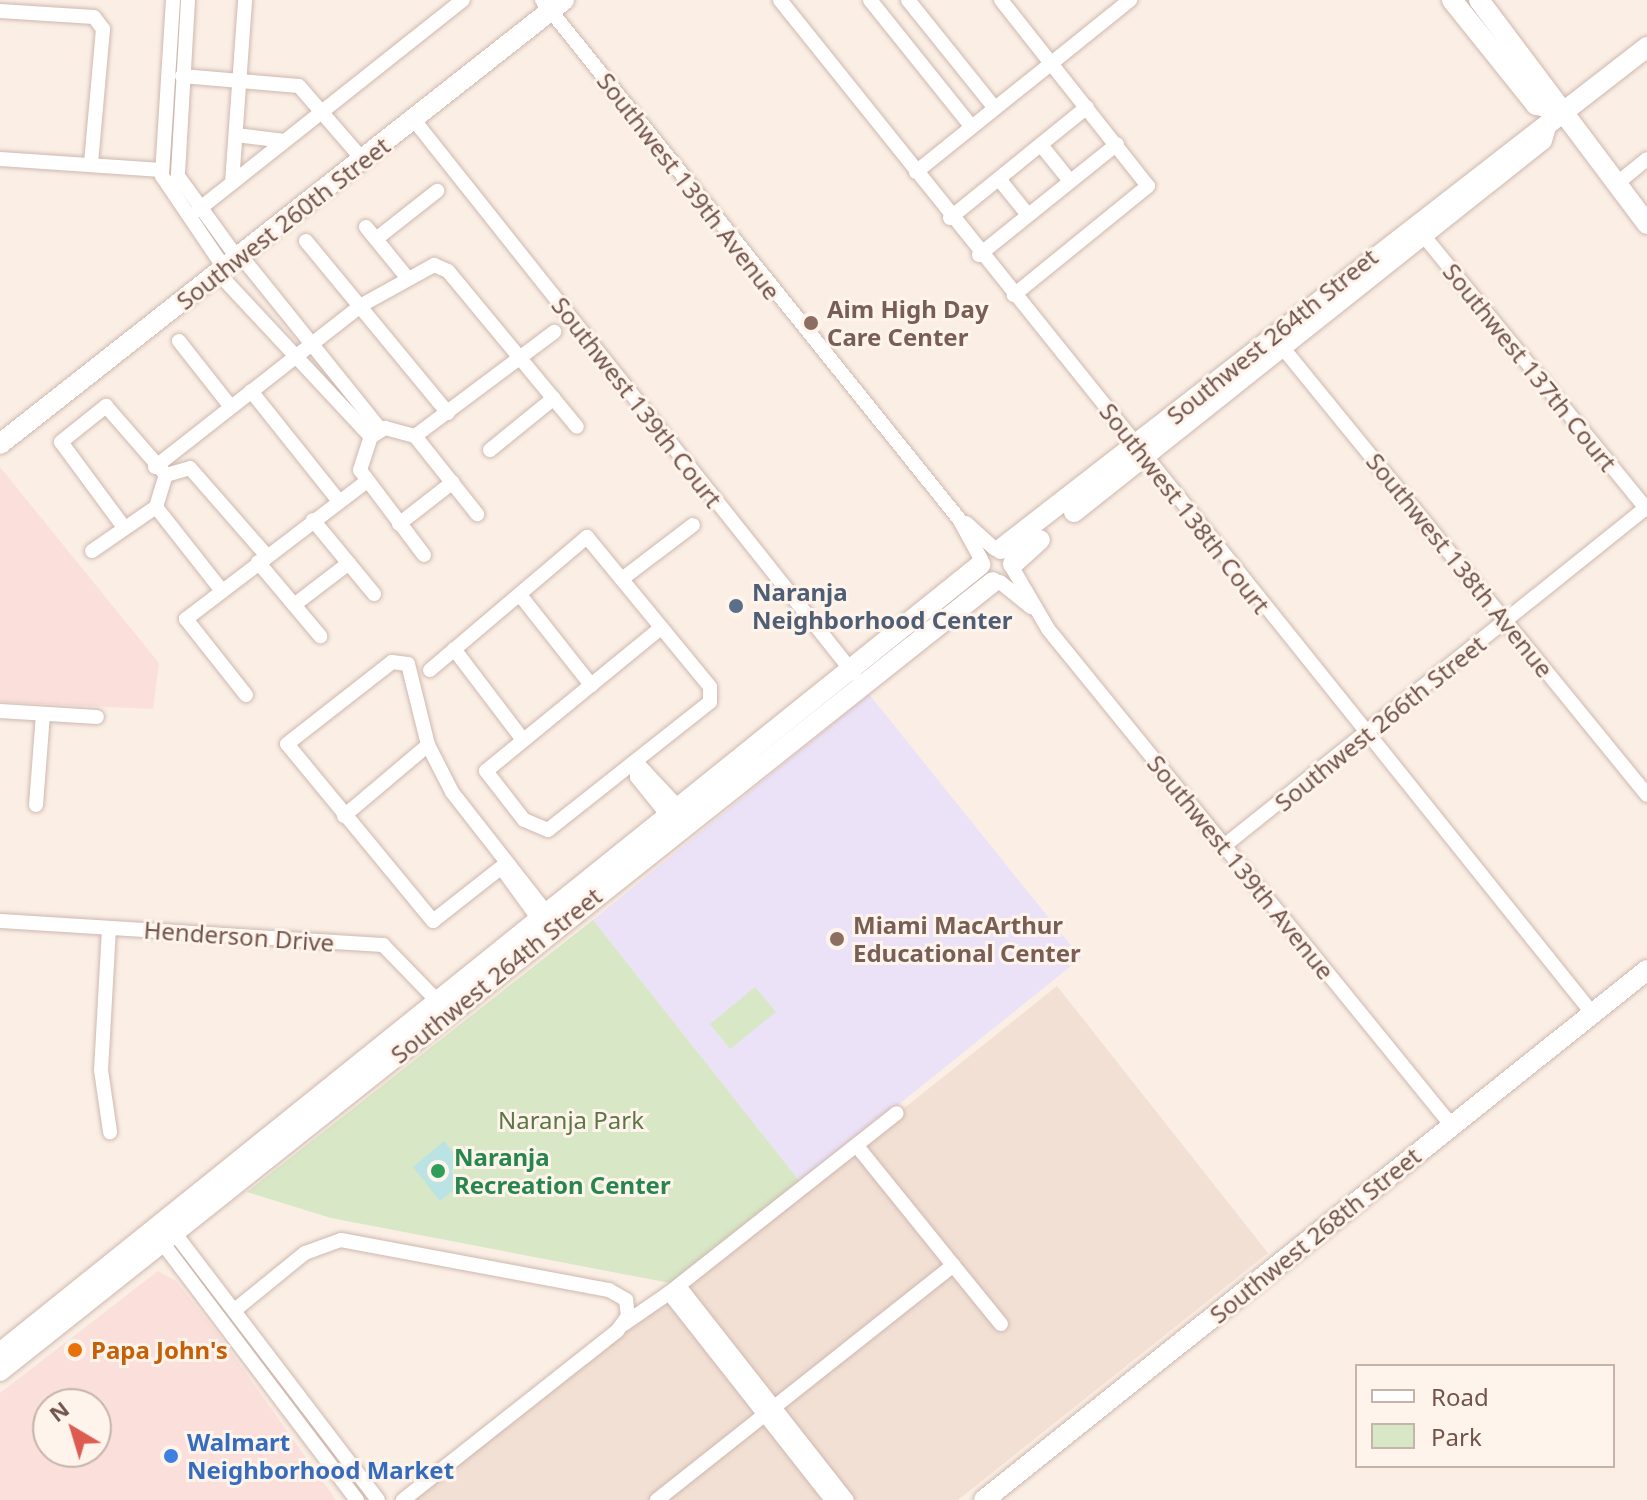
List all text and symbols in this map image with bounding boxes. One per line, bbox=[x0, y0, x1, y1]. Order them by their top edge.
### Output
street label: Southwest 139th Avenue bbox=[591, 67, 787, 305]
street label: Southwest 260th Street bbox=[171, 131, 395, 315]
street label: Southwest 264th Street bbox=[1161, 242, 1383, 430]
street label: Southwest 137th Court bbox=[1437, 257, 1623, 477]
street label: Southwest 139th Court bbox=[546, 291, 728, 513]
place label: Aim High Day Care Center bbox=[827, 295, 989, 351]
marker: Aim High Day Care Center bbox=[802, 314, 820, 332]
street label: Southwest 138th Court bbox=[1094, 397, 1276, 619]
street label: Southwest 138th Avenue bbox=[1361, 447, 1559, 683]
place label: Naranja Neighborhood Center bbox=[752, 578, 1012, 634]
marker: Naranja Neighborhood Center bbox=[727, 597, 745, 615]
street label: Southwest 266th Street bbox=[1269, 629, 1491, 817]
street label: Southwest 139th Avenue bbox=[1142, 749, 1340, 985]
street label: Southwest 264th Street bbox=[385, 881, 607, 1069]
place label: Miami MacArthur Educational Center bbox=[853, 911, 1081, 967]
street label: Henderson Drive bbox=[143, 915, 335, 957]
marker: Miami MacArthur Educational Center bbox=[828, 930, 846, 948]
park label: Naranja Park bbox=[498, 1106, 644, 1134]
street label: Southwest 268th Street bbox=[1204, 1141, 1426, 1329]
place label: Naranja Recreation Center bbox=[454, 1143, 671, 1199]
marker: Naranja Recreation Center bbox=[429, 1162, 447, 1180]
place label: Papa John's bbox=[91, 1336, 228, 1364]
marker: Papa John's bbox=[66, 1341, 84, 1359]
legend bbox=[1355, 1364, 1615, 1468]
text: Road bbox=[1431, 1380, 1489, 1413]
north arrow bbox=[32, 1388, 112, 1468]
text: N bbox=[42, 1393, 75, 1428]
text: Park bbox=[1431, 1420, 1482, 1453]
place label: Walmart Neighborhood Market bbox=[187, 1428, 454, 1484]
marker: Walmart Neighborhood Market bbox=[162, 1447, 180, 1465]

